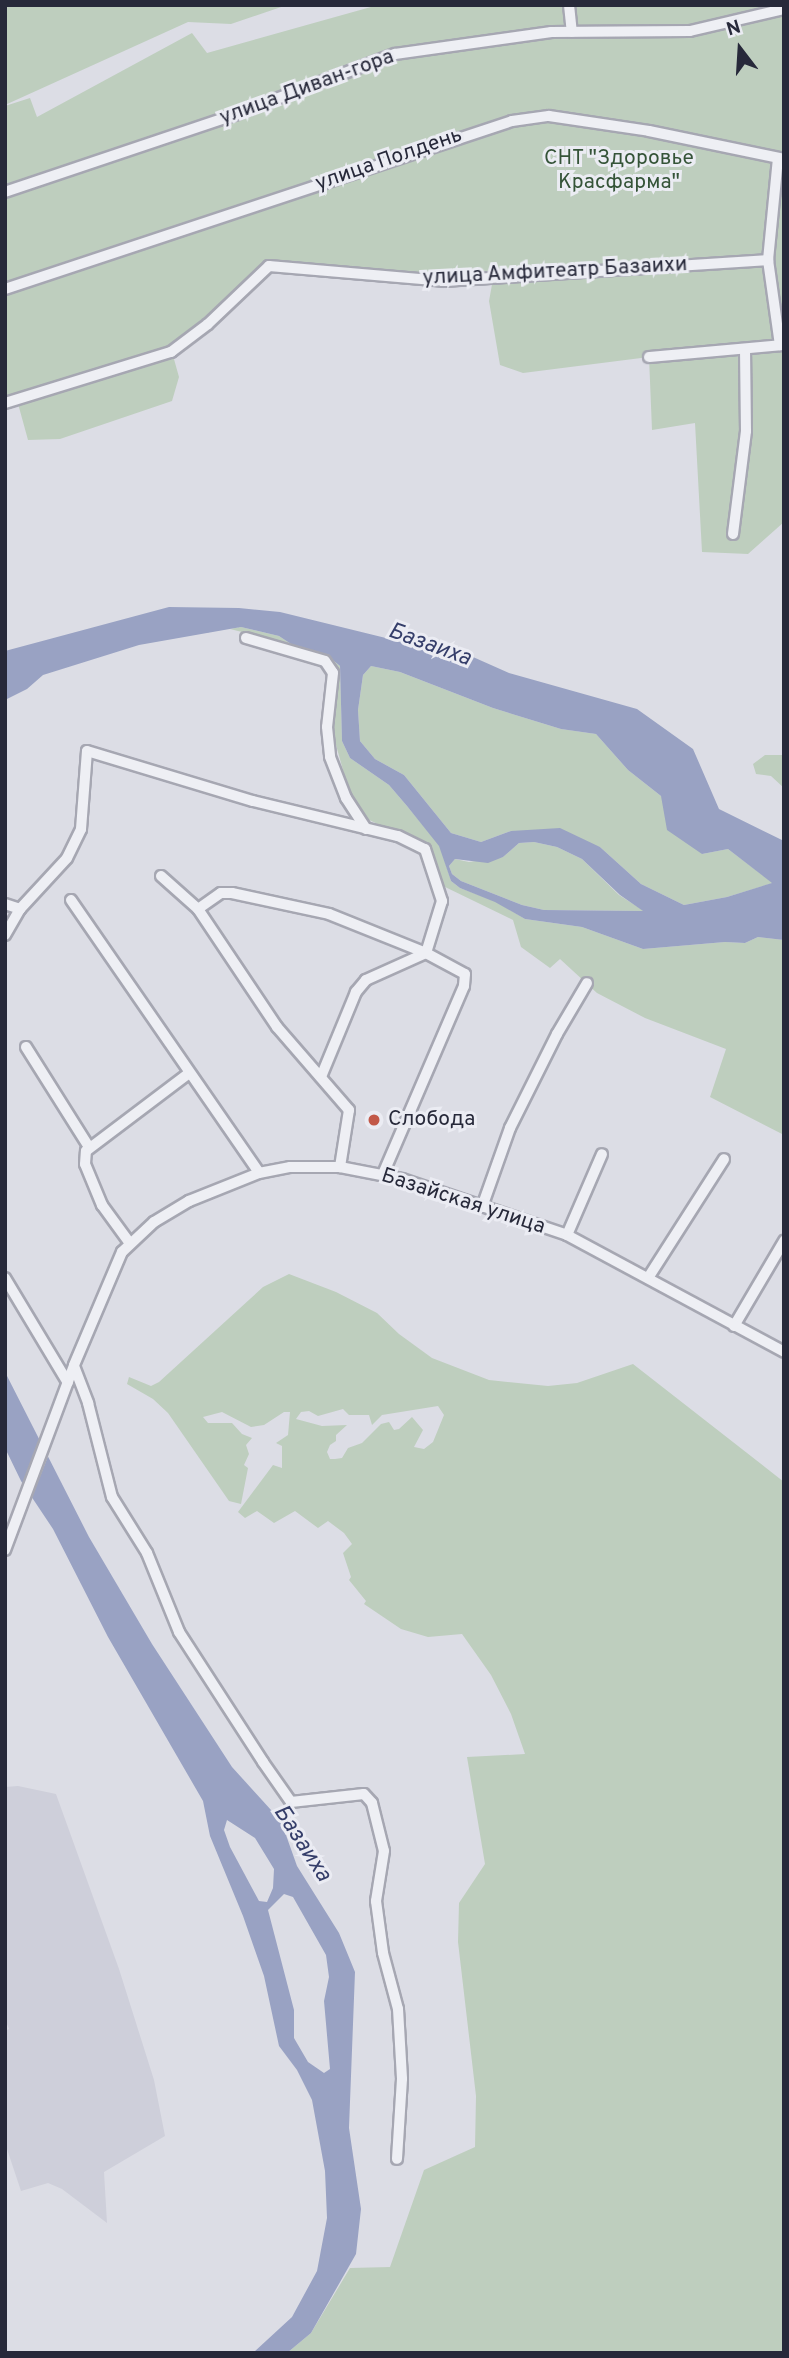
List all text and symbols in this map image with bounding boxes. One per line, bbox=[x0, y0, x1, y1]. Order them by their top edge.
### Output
north arrow bbox=[705, 14, 775, 84]
text: N bbox=[724, 15, 744, 42]
street label: улица Диван-гора bbox=[216, 45, 398, 131]
street label: улица Полдень bbox=[312, 123, 466, 197]
park label: СНТ "Здоровье Красфарма" bbox=[544, 146, 694, 196]
street label: улица Амфитеатр Базаихи bbox=[422, 252, 688, 292]
water label: Базаиха bbox=[384, 618, 474, 674]
place label: Слобода bbox=[388, 1107, 475, 1133]
marker: Слобода bbox=[366, 1112, 382, 1128]
street label: Базайская улица bbox=[378, 1164, 548, 1240]
water label: Базаиха bbox=[266, 1800, 336, 1888]

